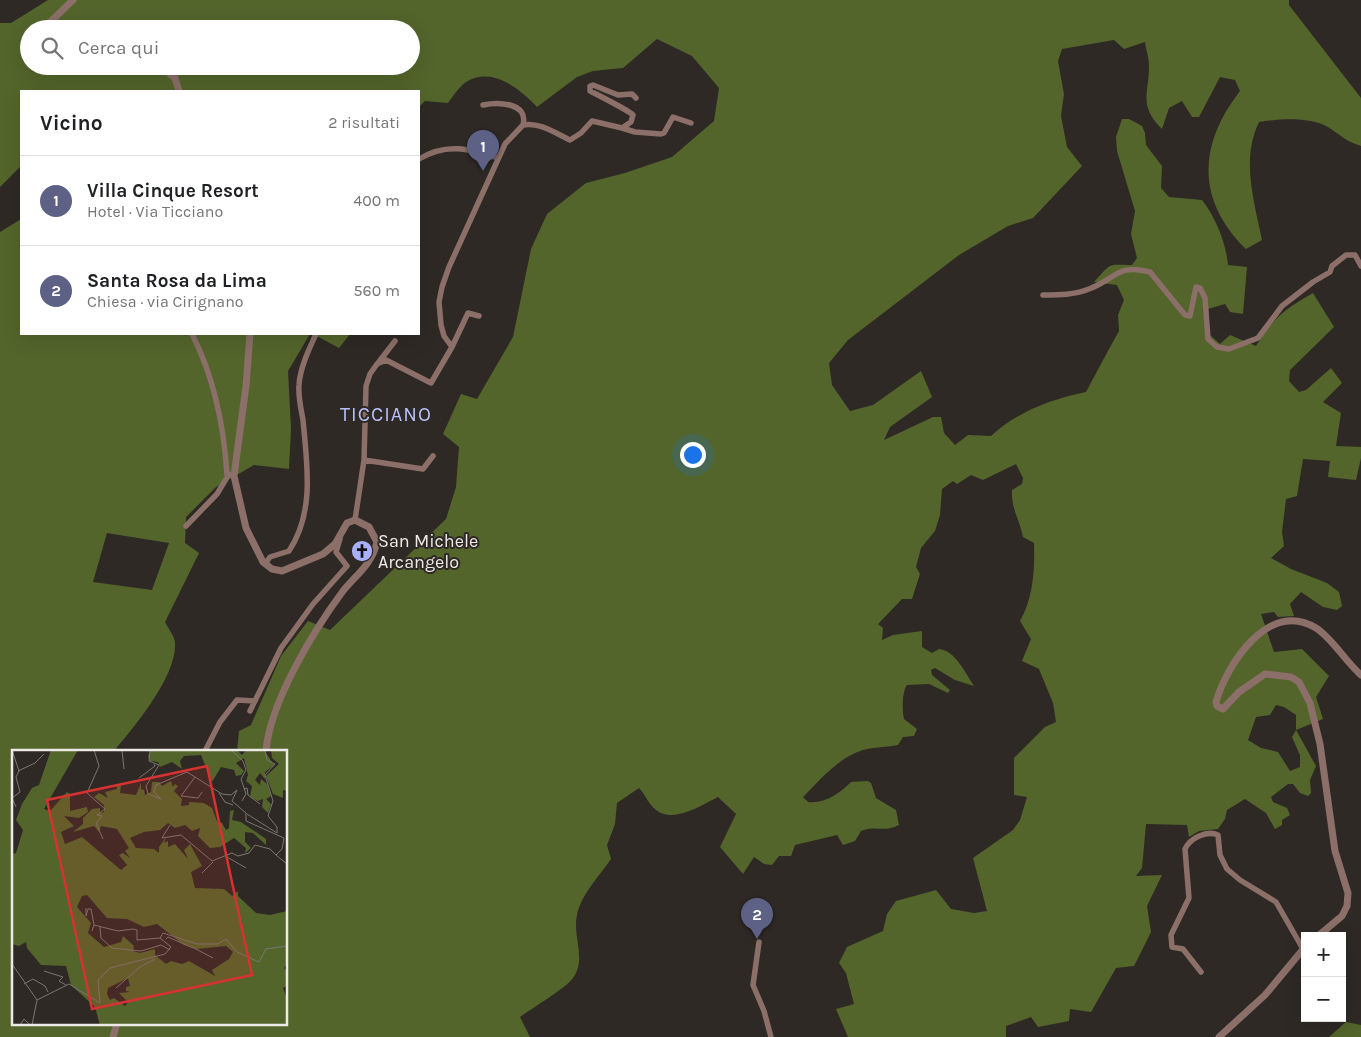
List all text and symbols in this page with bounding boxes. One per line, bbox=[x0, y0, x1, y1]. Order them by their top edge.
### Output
search box bbox=[20, 20, 420, 75]
icon: search bbox=[38, 34, 66, 62]
text: Cerca qui bbox=[78, 37, 159, 59]
text: Vicino bbox=[40, 111, 103, 135]
text: 2 risultati bbox=[328, 113, 400, 132]
pin: 1 bbox=[467, 130, 499, 171]
text: Villa Cinque Resort bbox=[87, 180, 259, 202]
text: 1 bbox=[53, 191, 59, 210]
text: 400 m bbox=[353, 191, 400, 210]
text: Hotel · Via Ticciano bbox=[87, 202, 223, 221]
text: Santa Rosa da Lima bbox=[87, 270, 267, 292]
text: 2 bbox=[51, 281, 61, 300]
text: 560 m bbox=[354, 281, 400, 300]
text: Chiesa · via Cirignano bbox=[87, 292, 244, 311]
district label: TICCIANO bbox=[340, 403, 432, 426]
your location bbox=[680, 442, 706, 468]
place label: San Michele Arcangelo bbox=[378, 530, 478, 573]
church icon: San Michele Arcangelo bbox=[350, 539, 374, 563]
inset map bbox=[12, 750, 288, 1024]
pin: 2 bbox=[741, 898, 773, 939]
map controls bbox=[1301, 932, 1346, 1022]
button: + bbox=[1301, 932, 1346, 977]
button: − bbox=[1301, 977, 1346, 1022]

